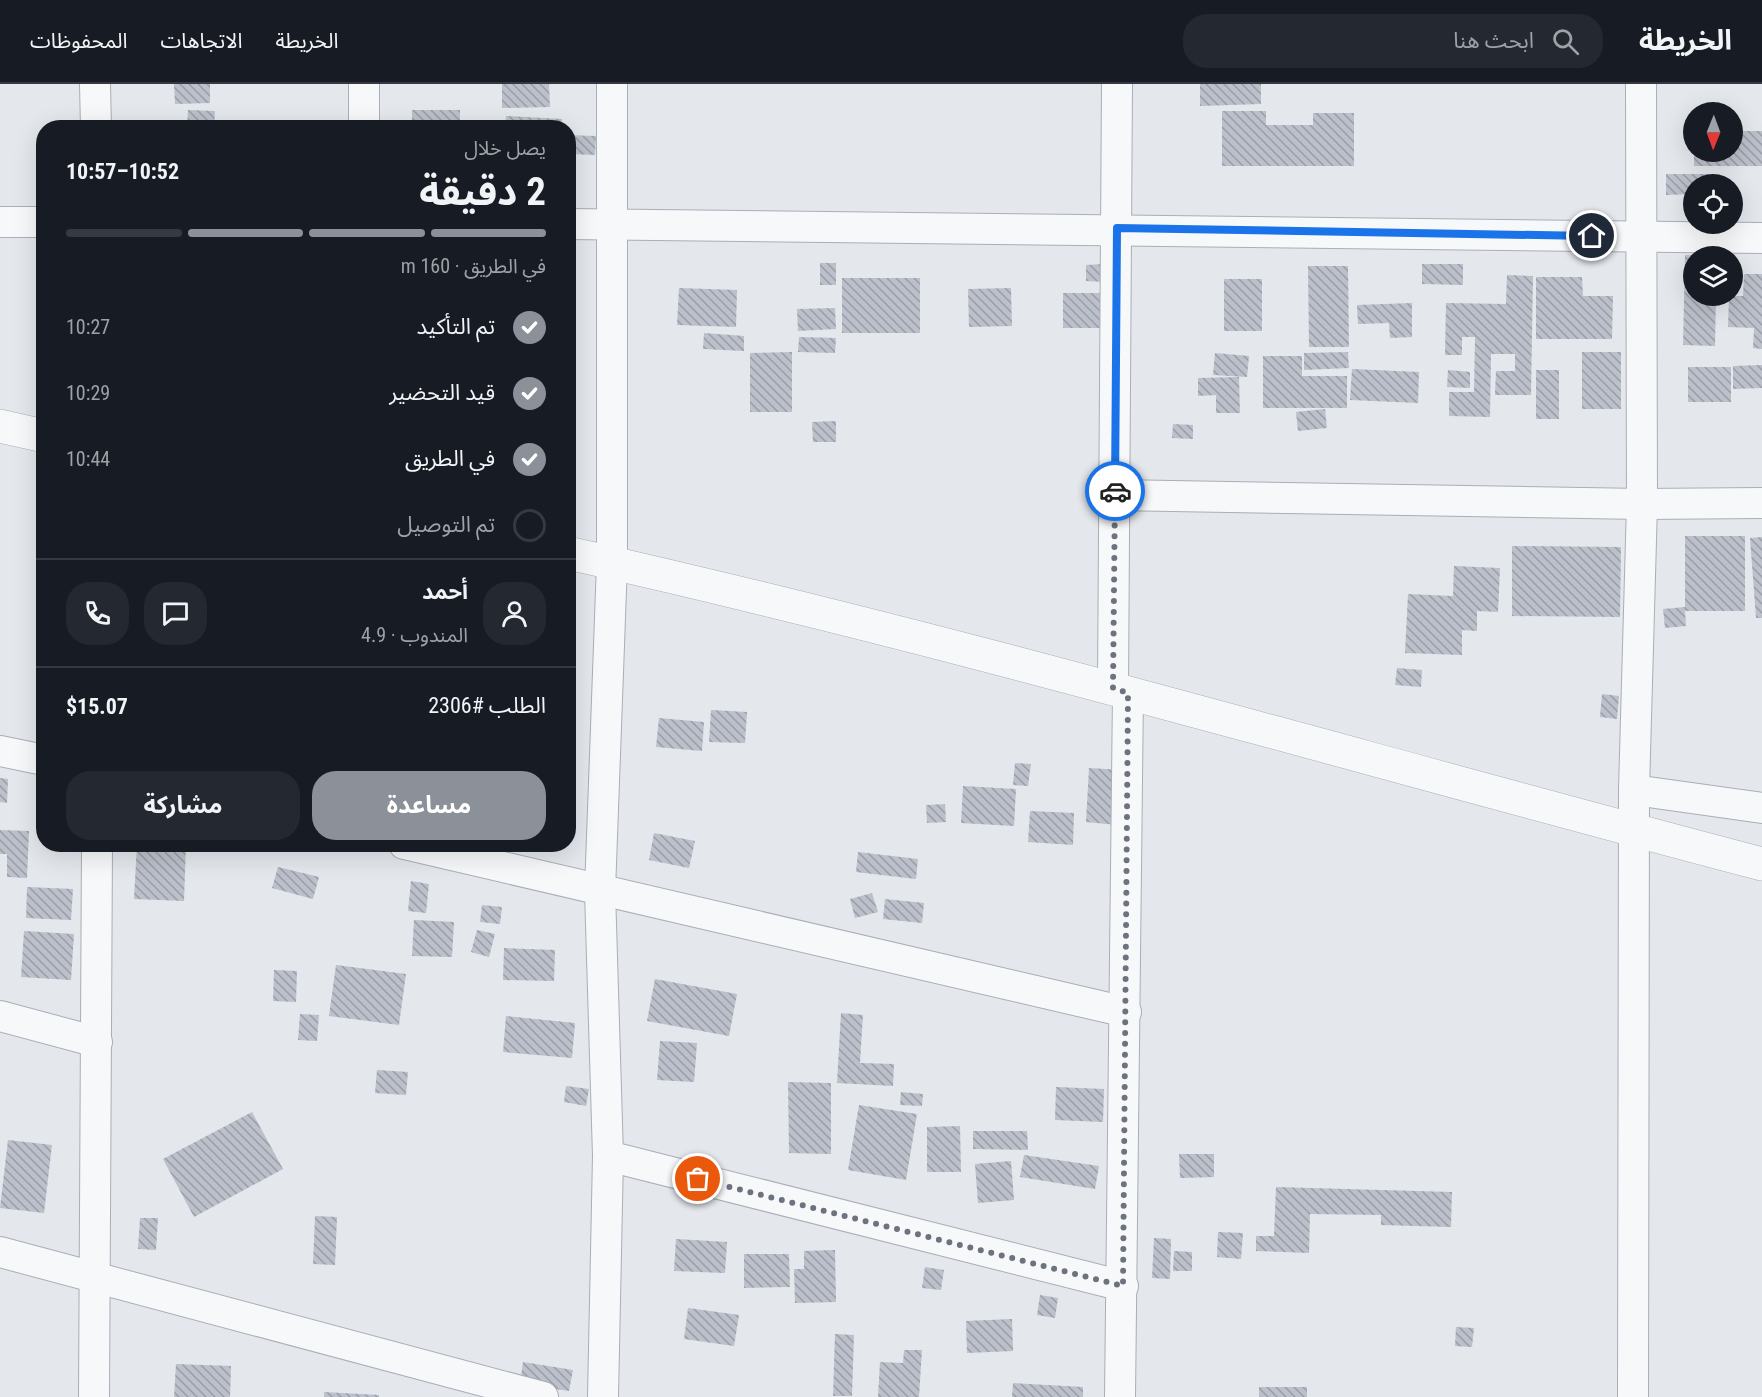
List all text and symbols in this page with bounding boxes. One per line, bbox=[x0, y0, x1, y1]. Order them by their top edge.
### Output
search box bbox=[1183, 14, 1603, 68]
text: الخريطة bbox=[1639, 24, 1732, 57]
icon: search bbox=[1549, 25, 1582, 58]
text: ابحث هنا bbox=[1453, 28, 1534, 53]
text: المحفوظات bbox=[30, 29, 127, 53]
text: الاتجاهات bbox=[160, 29, 242, 53]
text: الخريطة bbox=[275, 29, 338, 53]
north arrow bbox=[1683, 102, 1743, 162]
map controls bbox=[1683, 102, 1743, 306]
text: يصل خلال bbox=[464, 136, 546, 160]
text: 10:52–10:57 bbox=[66, 159, 179, 184]
text: 2 دقيقة bbox=[419, 169, 546, 215]
button: locate bbox=[1683, 174, 1743, 234]
pin bbox=[1566, 210, 1617, 261]
icon: home bbox=[1575, 219, 1608, 252]
button: layers bbox=[1683, 246, 1743, 306]
text: في الطريق · 160 m bbox=[401, 254, 546, 278]
icon: check bbox=[513, 311, 546, 344]
text: تم التأكيد bbox=[417, 314, 495, 339]
text: 10:27 bbox=[66, 315, 110, 339]
icon: check bbox=[513, 377, 546, 410]
text: قيد التحضير bbox=[389, 380, 495, 405]
text: 10:29 bbox=[66, 381, 110, 405]
icon: check bbox=[513, 443, 546, 476]
text: في الطريق bbox=[405, 446, 495, 471]
text: 10:44 bbox=[66, 447, 110, 471]
courier bbox=[1085, 461, 1145, 521]
icon: car bbox=[1099, 475, 1132, 508]
text: تم التوصيل bbox=[397, 512, 495, 537]
text: أحمد bbox=[422, 579, 468, 604]
button: phone bbox=[66, 582, 129, 645]
button: chat bbox=[144, 582, 207, 645]
button: person bbox=[483, 582, 546, 645]
text: المندوب · 4.9 bbox=[361, 623, 468, 647]
text: الطلب #2306 bbox=[428, 693, 546, 718]
text: $15.07 bbox=[66, 694, 128, 719]
button: مشاركة bbox=[66, 771, 300, 840]
button: مساعدة bbox=[312, 771, 546, 840]
pin bbox=[672, 1153, 723, 1204]
icon: bag bbox=[681, 1162, 714, 1195]

